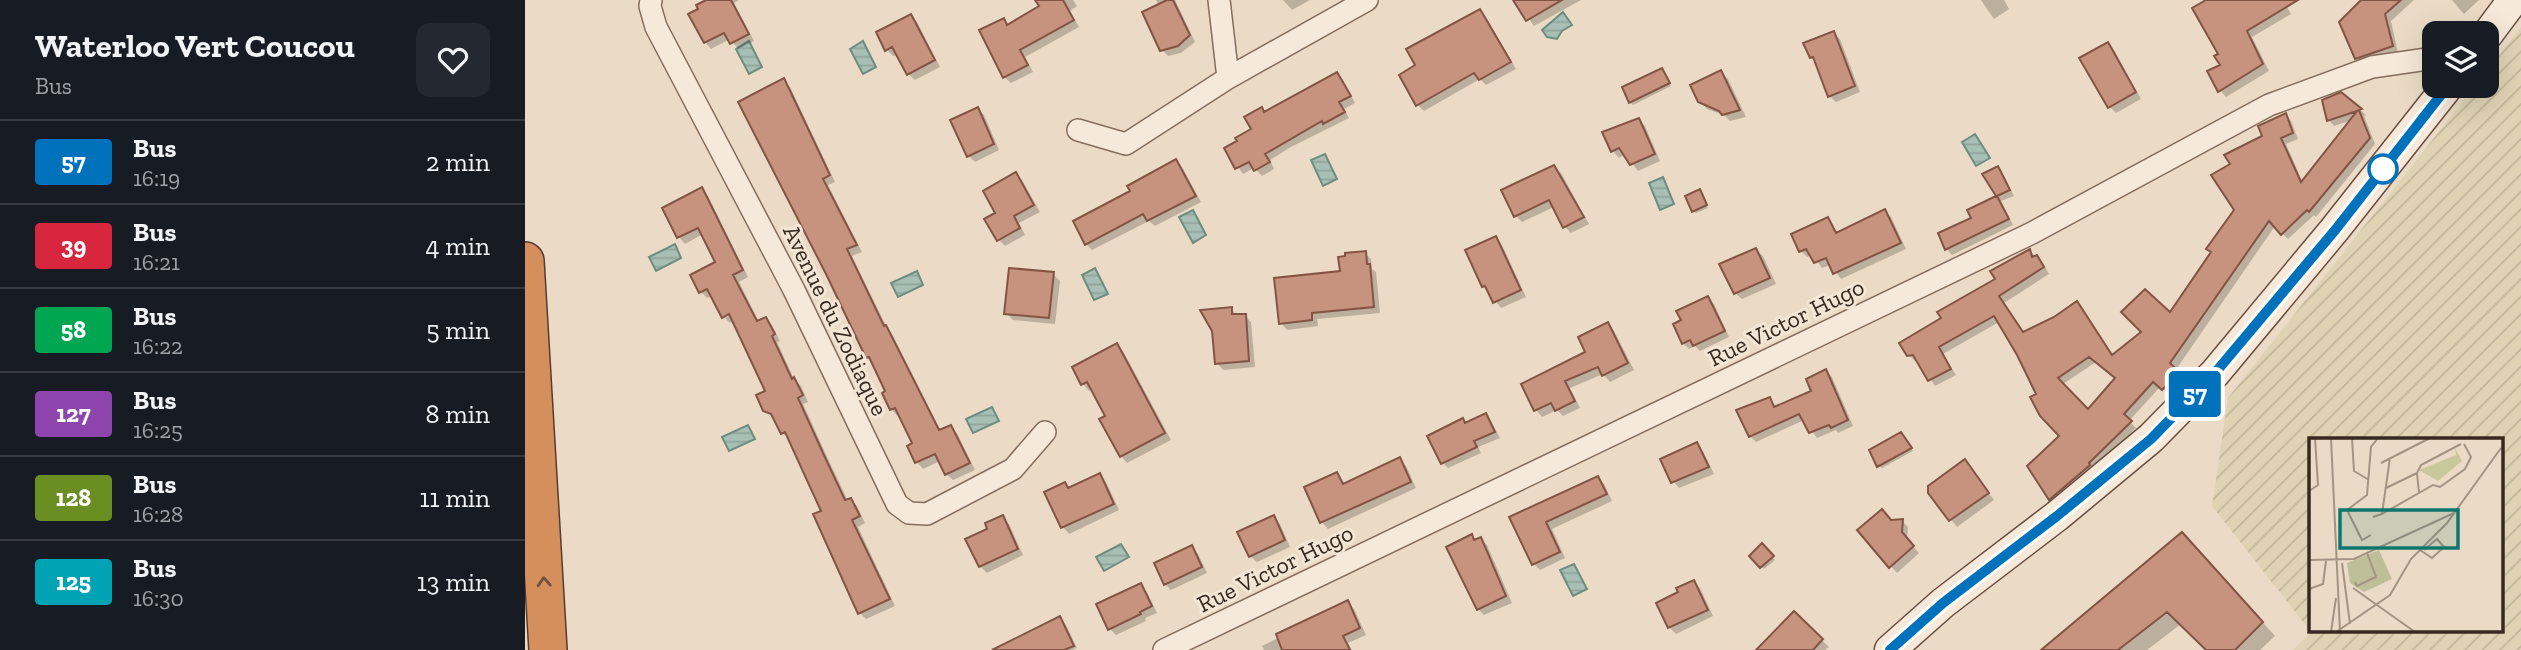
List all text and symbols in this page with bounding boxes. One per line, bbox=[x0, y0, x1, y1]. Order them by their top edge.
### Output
map controls bbox=[2422, 21, 2499, 98]
button: layers bbox=[2422, 21, 2499, 98]
button: heart bbox=[416, 23, 490, 97]
text: Waterloo Vert Coucou bbox=[35, 26, 355, 65]
text: Bus bbox=[35, 72, 72, 100]
text: Bus bbox=[133, 132, 176, 164]
text: 2 min bbox=[426, 146, 490, 178]
text: 57 bbox=[61, 147, 86, 176]
unlabelled marker bbox=[2368, 154, 2398, 184]
text: 16:19 bbox=[133, 164, 180, 192]
text: Bus bbox=[133, 216, 176, 248]
street label: Avenue du Zodiaque bbox=[777, 220, 895, 420]
text: 4 min bbox=[425, 230, 490, 262]
text: 39 bbox=[61, 231, 86, 260]
text: 16:21 bbox=[133, 248, 180, 276]
street label: Rue Victor Hugo bbox=[1703, 272, 1869, 372]
text: Bus bbox=[133, 300, 176, 332]
text: 5 min bbox=[426, 314, 490, 346]
text: 58 bbox=[61, 315, 86, 344]
text: 16:22 bbox=[133, 332, 183, 360]
line badge: 57 bbox=[2163, 371, 2227, 417]
text: 57 bbox=[2183, 379, 2207, 408]
text: Bus bbox=[133, 384, 176, 416]
text: 8 min bbox=[425, 398, 490, 430]
text: 127 bbox=[56, 399, 91, 428]
text: 16:25 bbox=[133, 416, 183, 444]
inset map bbox=[2309, 438, 2504, 632]
text: Bus bbox=[133, 468, 176, 500]
text: 11 min bbox=[419, 482, 490, 514]
text: 128 bbox=[56, 483, 91, 512]
text: 16:28 bbox=[133, 500, 183, 528]
street label: Rue Victor Hugo bbox=[1192, 518, 1358, 618]
text: Bus bbox=[133, 552, 176, 584]
text: 13 min bbox=[417, 566, 490, 598]
text: 125 bbox=[56, 567, 91, 596]
one-way arrow bbox=[537, 576, 552, 587]
text: 16:30 bbox=[133, 584, 184, 612]

